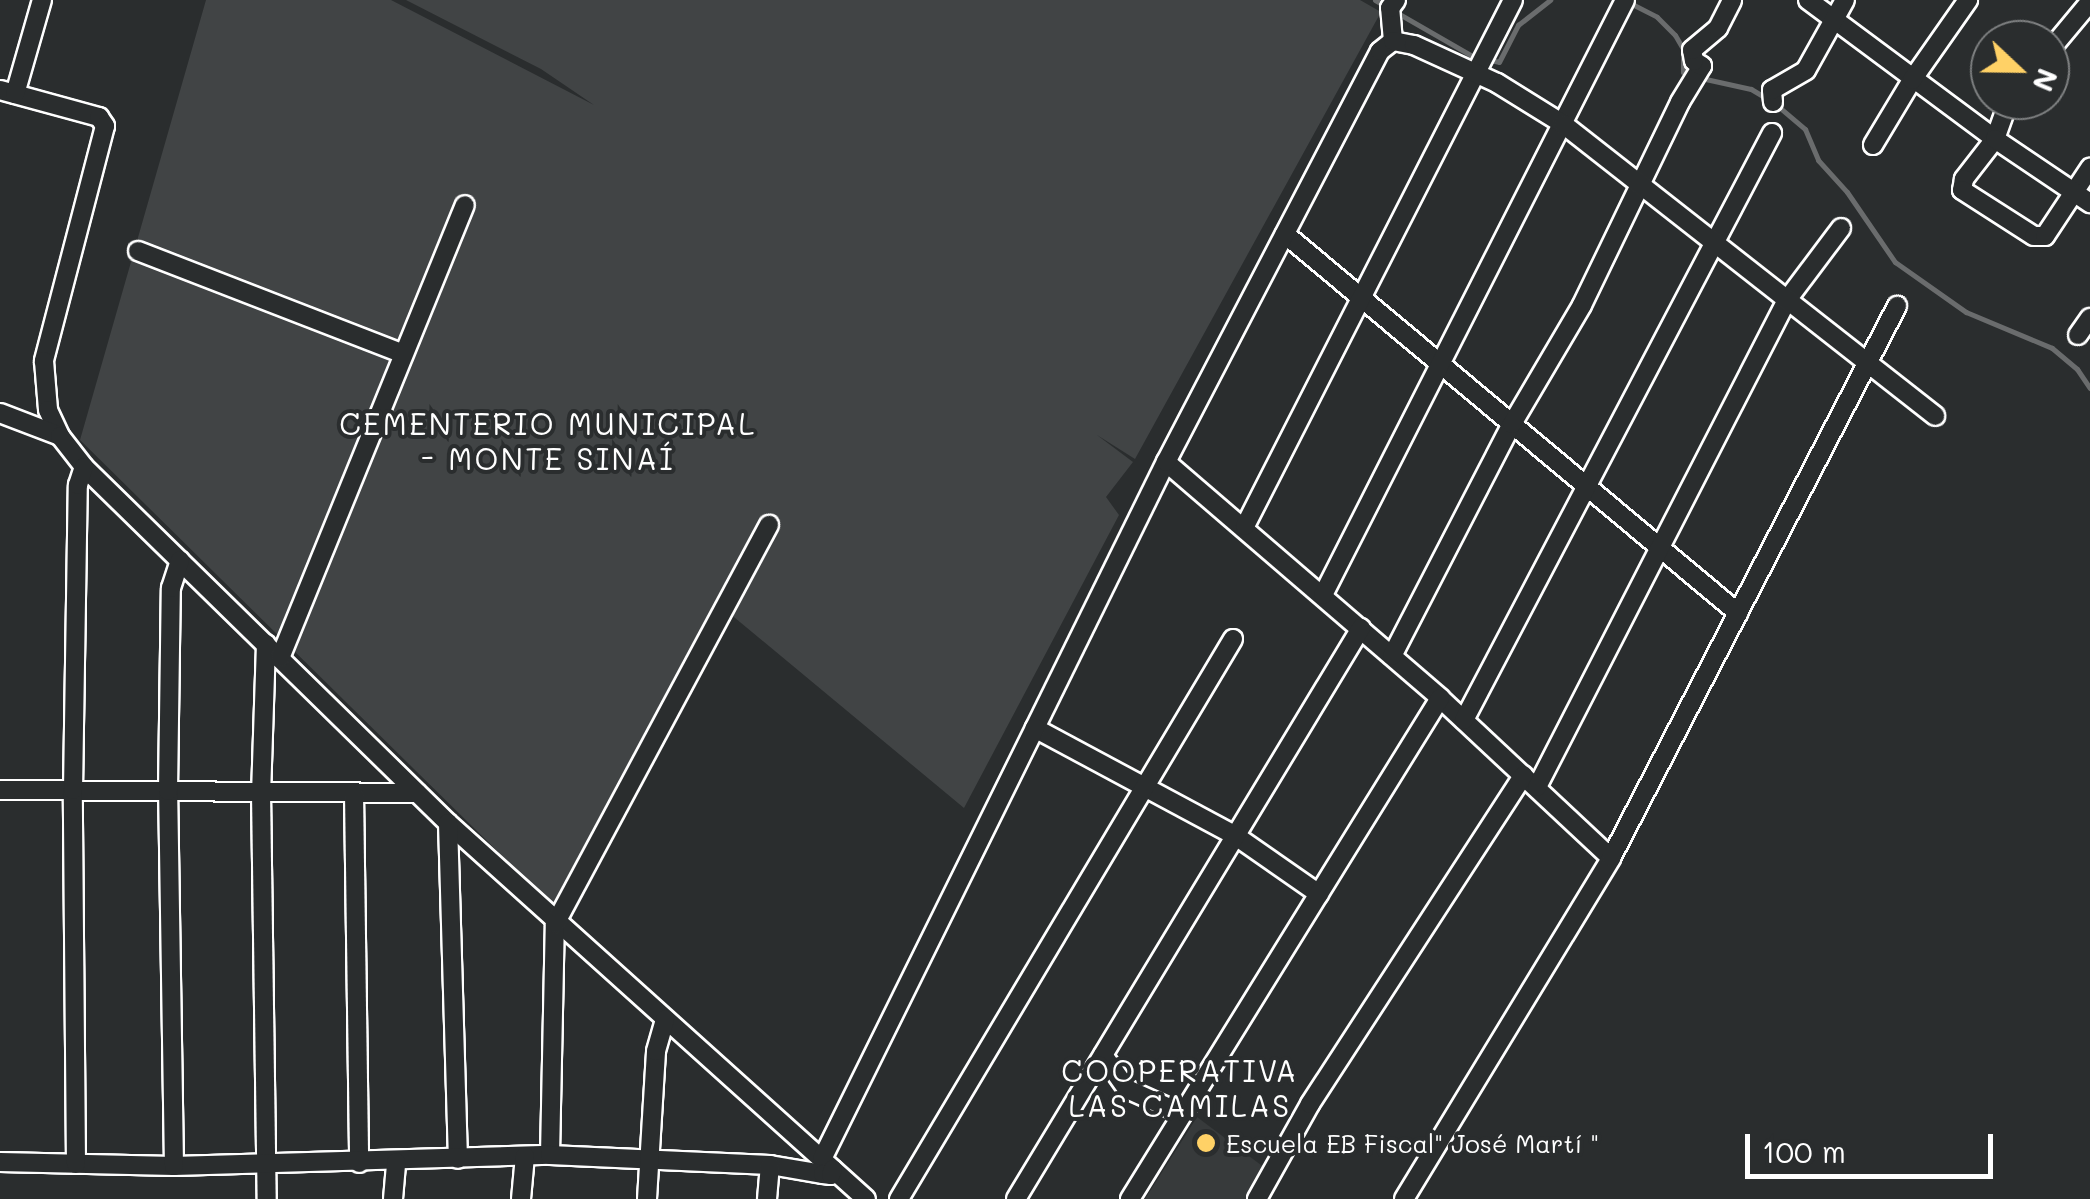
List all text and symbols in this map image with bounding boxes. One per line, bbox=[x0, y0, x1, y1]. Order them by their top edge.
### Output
north arrow bbox=[1970, 20, 2070, 120]
text: N bbox=[2025, 64, 2067, 97]
district label: CEMENTERIO MUNICIPAL - MONTE SINAÍ bbox=[339, 405, 757, 476]
district label: COOPERATIVA LAS CAMILAS bbox=[1061, 1052, 1299, 1122]
scale bar bbox=[1750, 1114, 1998, 1176]
place label: Escuela EB Fiscal" José Martí " bbox=[1226, 1128, 1599, 1158]
text: 100 m bbox=[1762, 1131, 1846, 1171]
marker: Escuela EB Fiscal" José Martí " bbox=[1195, 1132, 1217, 1154]

